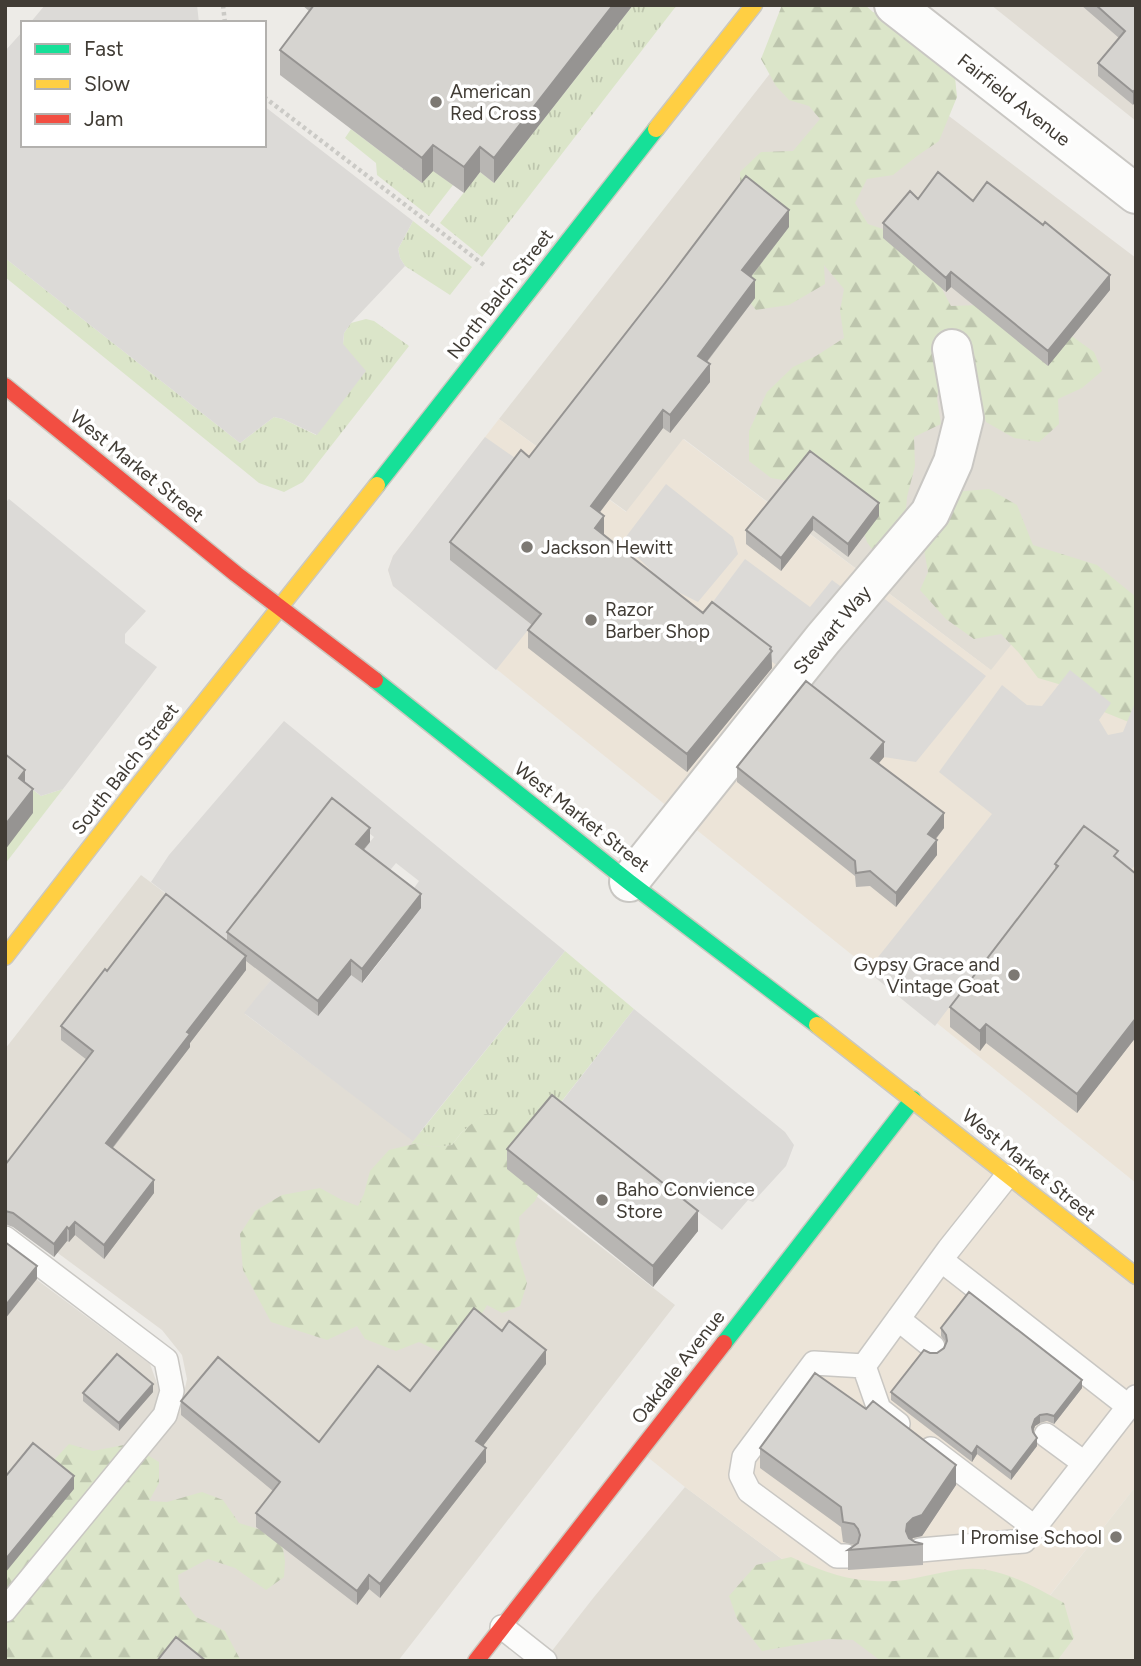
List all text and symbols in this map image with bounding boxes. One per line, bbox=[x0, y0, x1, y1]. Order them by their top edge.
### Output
legend bbox=[21, 21, 266, 147]
text: Fast bbox=[84, 36, 124, 61]
street label: Fairfield Avenue bbox=[953, 49, 1075, 151]
text: Slow bbox=[84, 71, 130, 96]
place label: American Red Cross bbox=[450, 80, 537, 125]
marker: American Red Cross bbox=[428, 94, 444, 110]
text: Jam bbox=[84, 106, 123, 131]
street label: North Balch Street bbox=[442, 224, 558, 364]
street label: West Market Street bbox=[66, 405, 208, 527]
place label: Jackson Hewitt bbox=[541, 536, 673, 559]
marker: Jackson Hewitt bbox=[519, 539, 535, 555]
street label: Stewart Way bbox=[788, 581, 876, 679]
place label: Razor Barber Shop bbox=[605, 598, 710, 643]
marker: Razor Barber Shop bbox=[583, 612, 599, 628]
street label: South Balch Street bbox=[67, 699, 183, 839]
street label: West Market Street bbox=[510, 757, 654, 877]
place label: Gypsy Grace and Vintage Goat bbox=[853, 953, 1000, 998]
marker: Gypsy Grace and Vintage Goat bbox=[1006, 967, 1022, 983]
street label: West Market Street bbox=[958, 1104, 1100, 1226]
place label: Baho Convience Store bbox=[616, 1178, 755, 1223]
marker: Baho Convience Store bbox=[594, 1192, 610, 1208]
street label: Oakdale Avenue bbox=[627, 1306, 729, 1428]
place label: I Promise School bbox=[961, 1526, 1102, 1549]
marker: I Promise School bbox=[1108, 1529, 1124, 1545]

